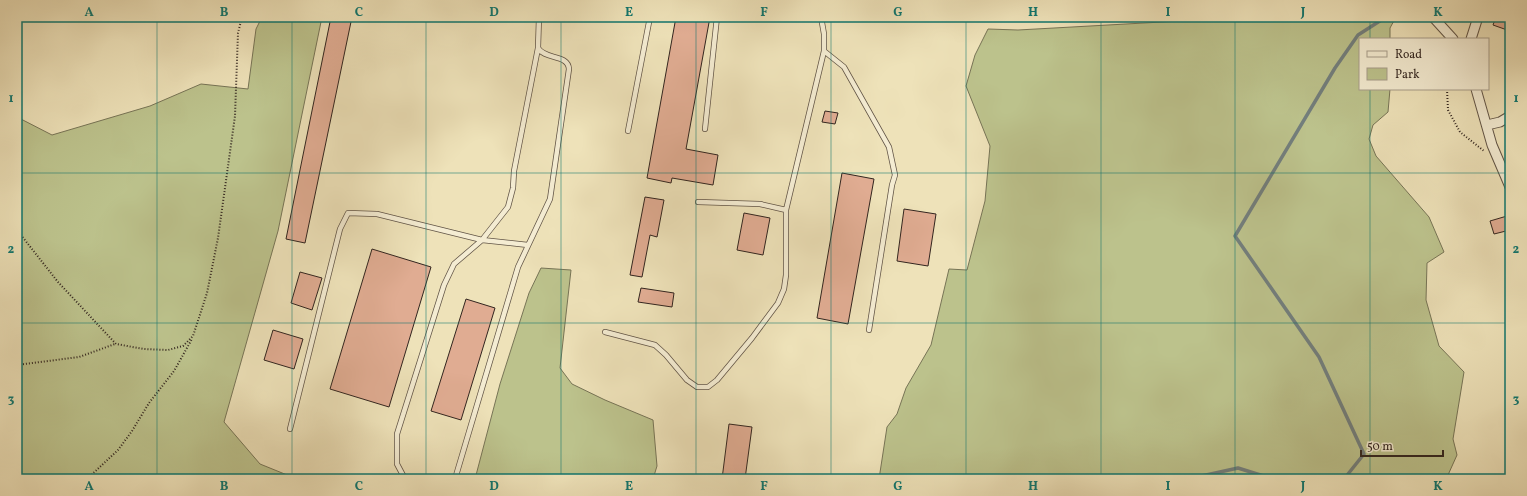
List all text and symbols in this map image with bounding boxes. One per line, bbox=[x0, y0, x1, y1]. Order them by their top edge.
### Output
text: A bbox=[84, 4, 94, 22]
text: B bbox=[220, 4, 229, 22]
text: C bbox=[355, 4, 363, 22]
text: D bbox=[489, 4, 499, 22]
text: E bbox=[625, 4, 633, 22]
text: F bbox=[760, 4, 768, 22]
text: G bbox=[893, 4, 903, 22]
text: H bbox=[1028, 4, 1038, 22]
text: I bbox=[1166, 4, 1171, 22]
text: J bbox=[1300, 4, 1306, 22]
text: K bbox=[1433, 4, 1443, 22]
legend bbox=[1359, 38, 1489, 90]
text: Road bbox=[1395, 47, 1422, 63]
text: Park bbox=[1395, 67, 1420, 83]
text: 1 bbox=[8, 90, 14, 108]
text: 1 bbox=[1513, 90, 1519, 108]
text: 2 bbox=[8, 241, 15, 259]
text: 2 bbox=[1513, 241, 1520, 259]
text: 3 bbox=[8, 391, 15, 409]
text: 3 bbox=[1513, 391, 1520, 409]
scale bar bbox=[1361, 432, 1443, 458]
text: 50 m bbox=[1367, 439, 1393, 455]
text: A bbox=[84, 478, 94, 496]
text: B bbox=[220, 478, 229, 496]
text: C bbox=[355, 478, 363, 496]
text: D bbox=[489, 478, 499, 496]
text: E bbox=[625, 478, 633, 496]
text: F bbox=[760, 478, 768, 496]
text: G bbox=[893, 478, 903, 496]
text: H bbox=[1028, 478, 1038, 496]
text: I bbox=[1166, 478, 1171, 496]
text: J bbox=[1300, 478, 1306, 496]
text: K bbox=[1433, 478, 1443, 496]

